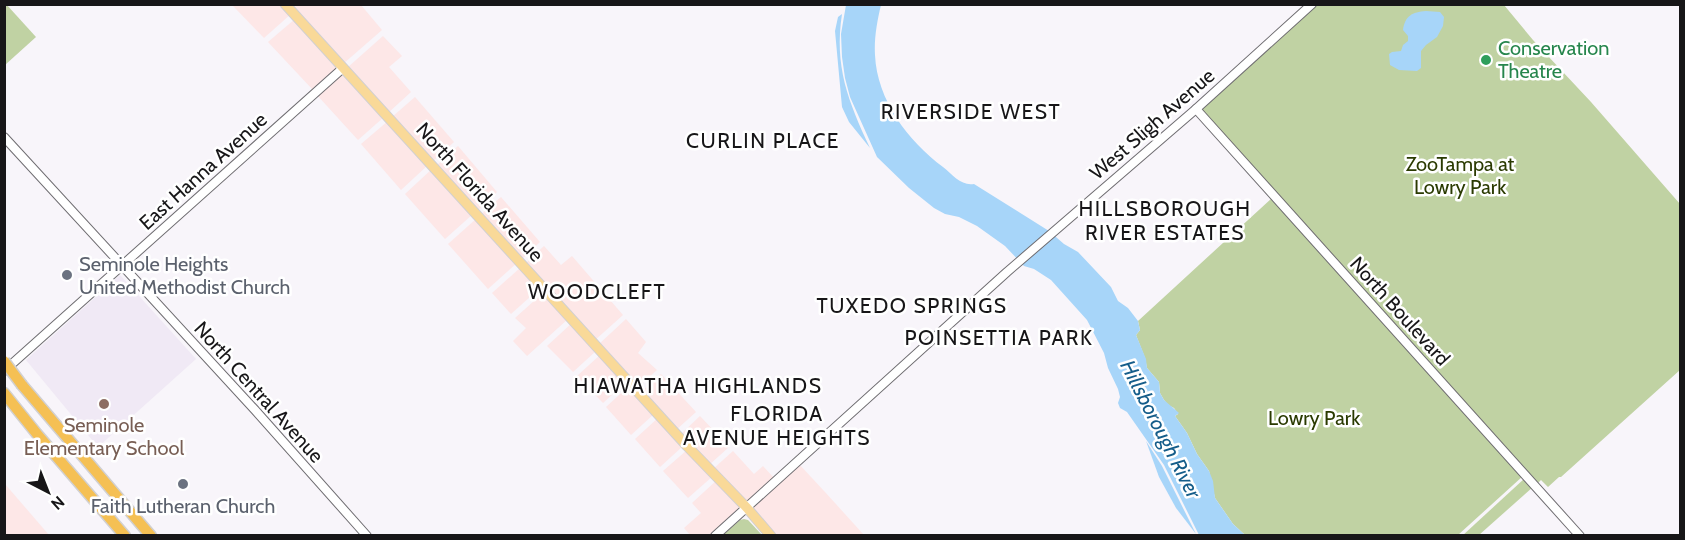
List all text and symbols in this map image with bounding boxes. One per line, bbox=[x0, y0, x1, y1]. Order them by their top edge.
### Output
place label: Conservation Theatre bbox=[1498, 36, 1609, 83]
marker: Conservation Theatre bbox=[1479, 53, 1493, 67]
street label: West Sligh Avenue bbox=[1085, 63, 1219, 185]
district label: RIVERSIDE WEST bbox=[881, 99, 1061, 124]
street label: East Hanna Avenue bbox=[134, 107, 272, 235]
street label: North Florida Avenue bbox=[411, 118, 549, 266]
district label: CURLIN PLACE bbox=[686, 128, 840, 153]
park label: ZooTampa at Lowry Park bbox=[1406, 152, 1515, 199]
district label: HILLSBOROUGH RIVER ESTATES bbox=[1078, 196, 1252, 245]
place label: Seminole Heights United Methodist Church bbox=[79, 252, 290, 299]
street label: North Boulevard bbox=[1345, 252, 1455, 370]
marker: Seminole Heights United Methodist Church bbox=[60, 268, 74, 282]
district label: WOODCLEFT bbox=[528, 279, 666, 304]
district label: TUXEDO SPRINGS bbox=[816, 293, 1008, 318]
street label: North Central Avenue bbox=[189, 316, 329, 468]
district label: POINSETTIA PARK bbox=[905, 325, 1093, 350]
water label: Hillsborough River bbox=[1115, 356, 1207, 504]
district label: HIAWATHA HIGHLANDS bbox=[574, 373, 822, 398]
marker: Seminole Elementary School bbox=[97, 397, 111, 411]
district label: FLORIDA AVENUE HEIGHTS bbox=[683, 401, 871, 450]
park label: Lowry Park bbox=[1268, 406, 1360, 430]
place label: Seminole Elementary School bbox=[24, 413, 184, 460]
north arrow bbox=[18, 462, 78, 522]
marker: Faith Lutheran Church bbox=[176, 477, 190, 491]
text: N bbox=[47, 492, 68, 514]
place label: Faith Lutheran Church bbox=[91, 494, 275, 518]

